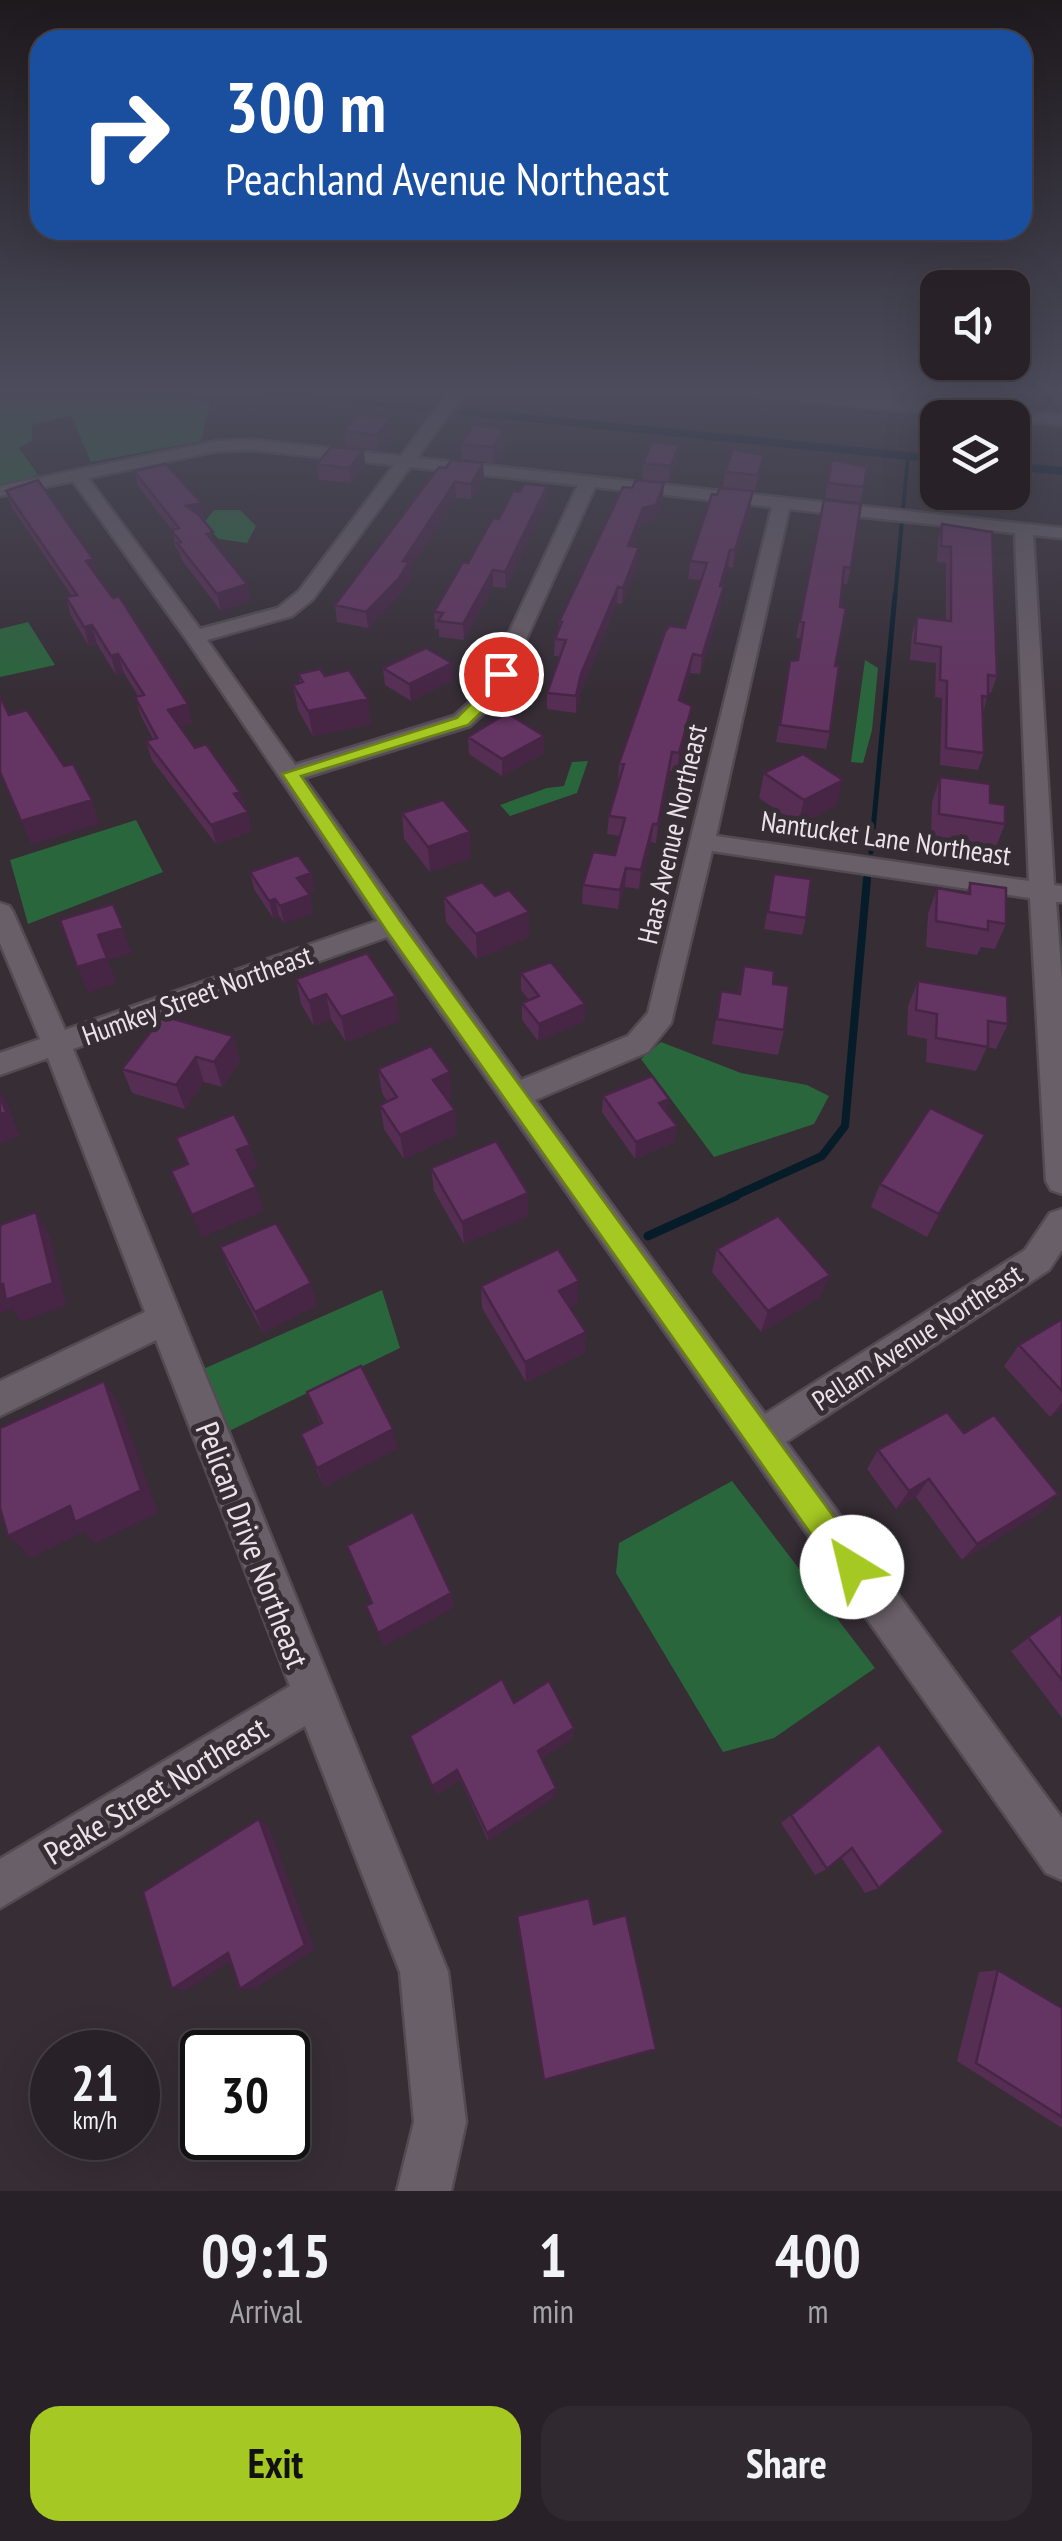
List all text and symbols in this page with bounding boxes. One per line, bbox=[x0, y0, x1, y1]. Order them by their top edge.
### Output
text: 300 m bbox=[225, 61, 386, 151]
icon: right bbox=[60, 70, 190, 200]
text: Peachland Avenue Northeast bbox=[225, 149, 669, 207]
map controls bbox=[920, 270, 1030, 510]
button: sound bbox=[920, 270, 1030, 380]
button: layers bbox=[920, 400, 1030, 510]
pin bbox=[459, 632, 544, 717]
icon: arrive bbox=[474, 647, 529, 702]
street label: Haas Avenue Northeast bbox=[628, 720, 715, 947]
street label: Nantucket Lane Northeast bbox=[759, 802, 1014, 873]
street label: Humkey Street Northeast bbox=[77, 936, 317, 1053]
street label: Pellam Avenue Northeast bbox=[805, 1255, 1029, 1418]
street label: Pelican Drive Northeast bbox=[187, 1416, 319, 1674]
position arrow bbox=[800, 1515, 904, 1619]
street label: Peake Street Northeast bbox=[36, 1707, 275, 1873]
speed limit sign: 30 bbox=[180, 2030, 310, 2160]
text: 21 bbox=[71, 2050, 119, 2115]
text: km/h bbox=[73, 2104, 117, 2136]
text: 09:15 bbox=[201, 2216, 331, 2294]
text: 1 bbox=[539, 2216, 567, 2294]
text: 400 bbox=[775, 2216, 861, 2294]
text: Arrival bbox=[230, 2290, 302, 2332]
text: min bbox=[532, 2290, 574, 2332]
text: m bbox=[807, 2290, 828, 2332]
button: Exit bbox=[30, 2406, 521, 2521]
button: Share bbox=[541, 2406, 1032, 2521]

